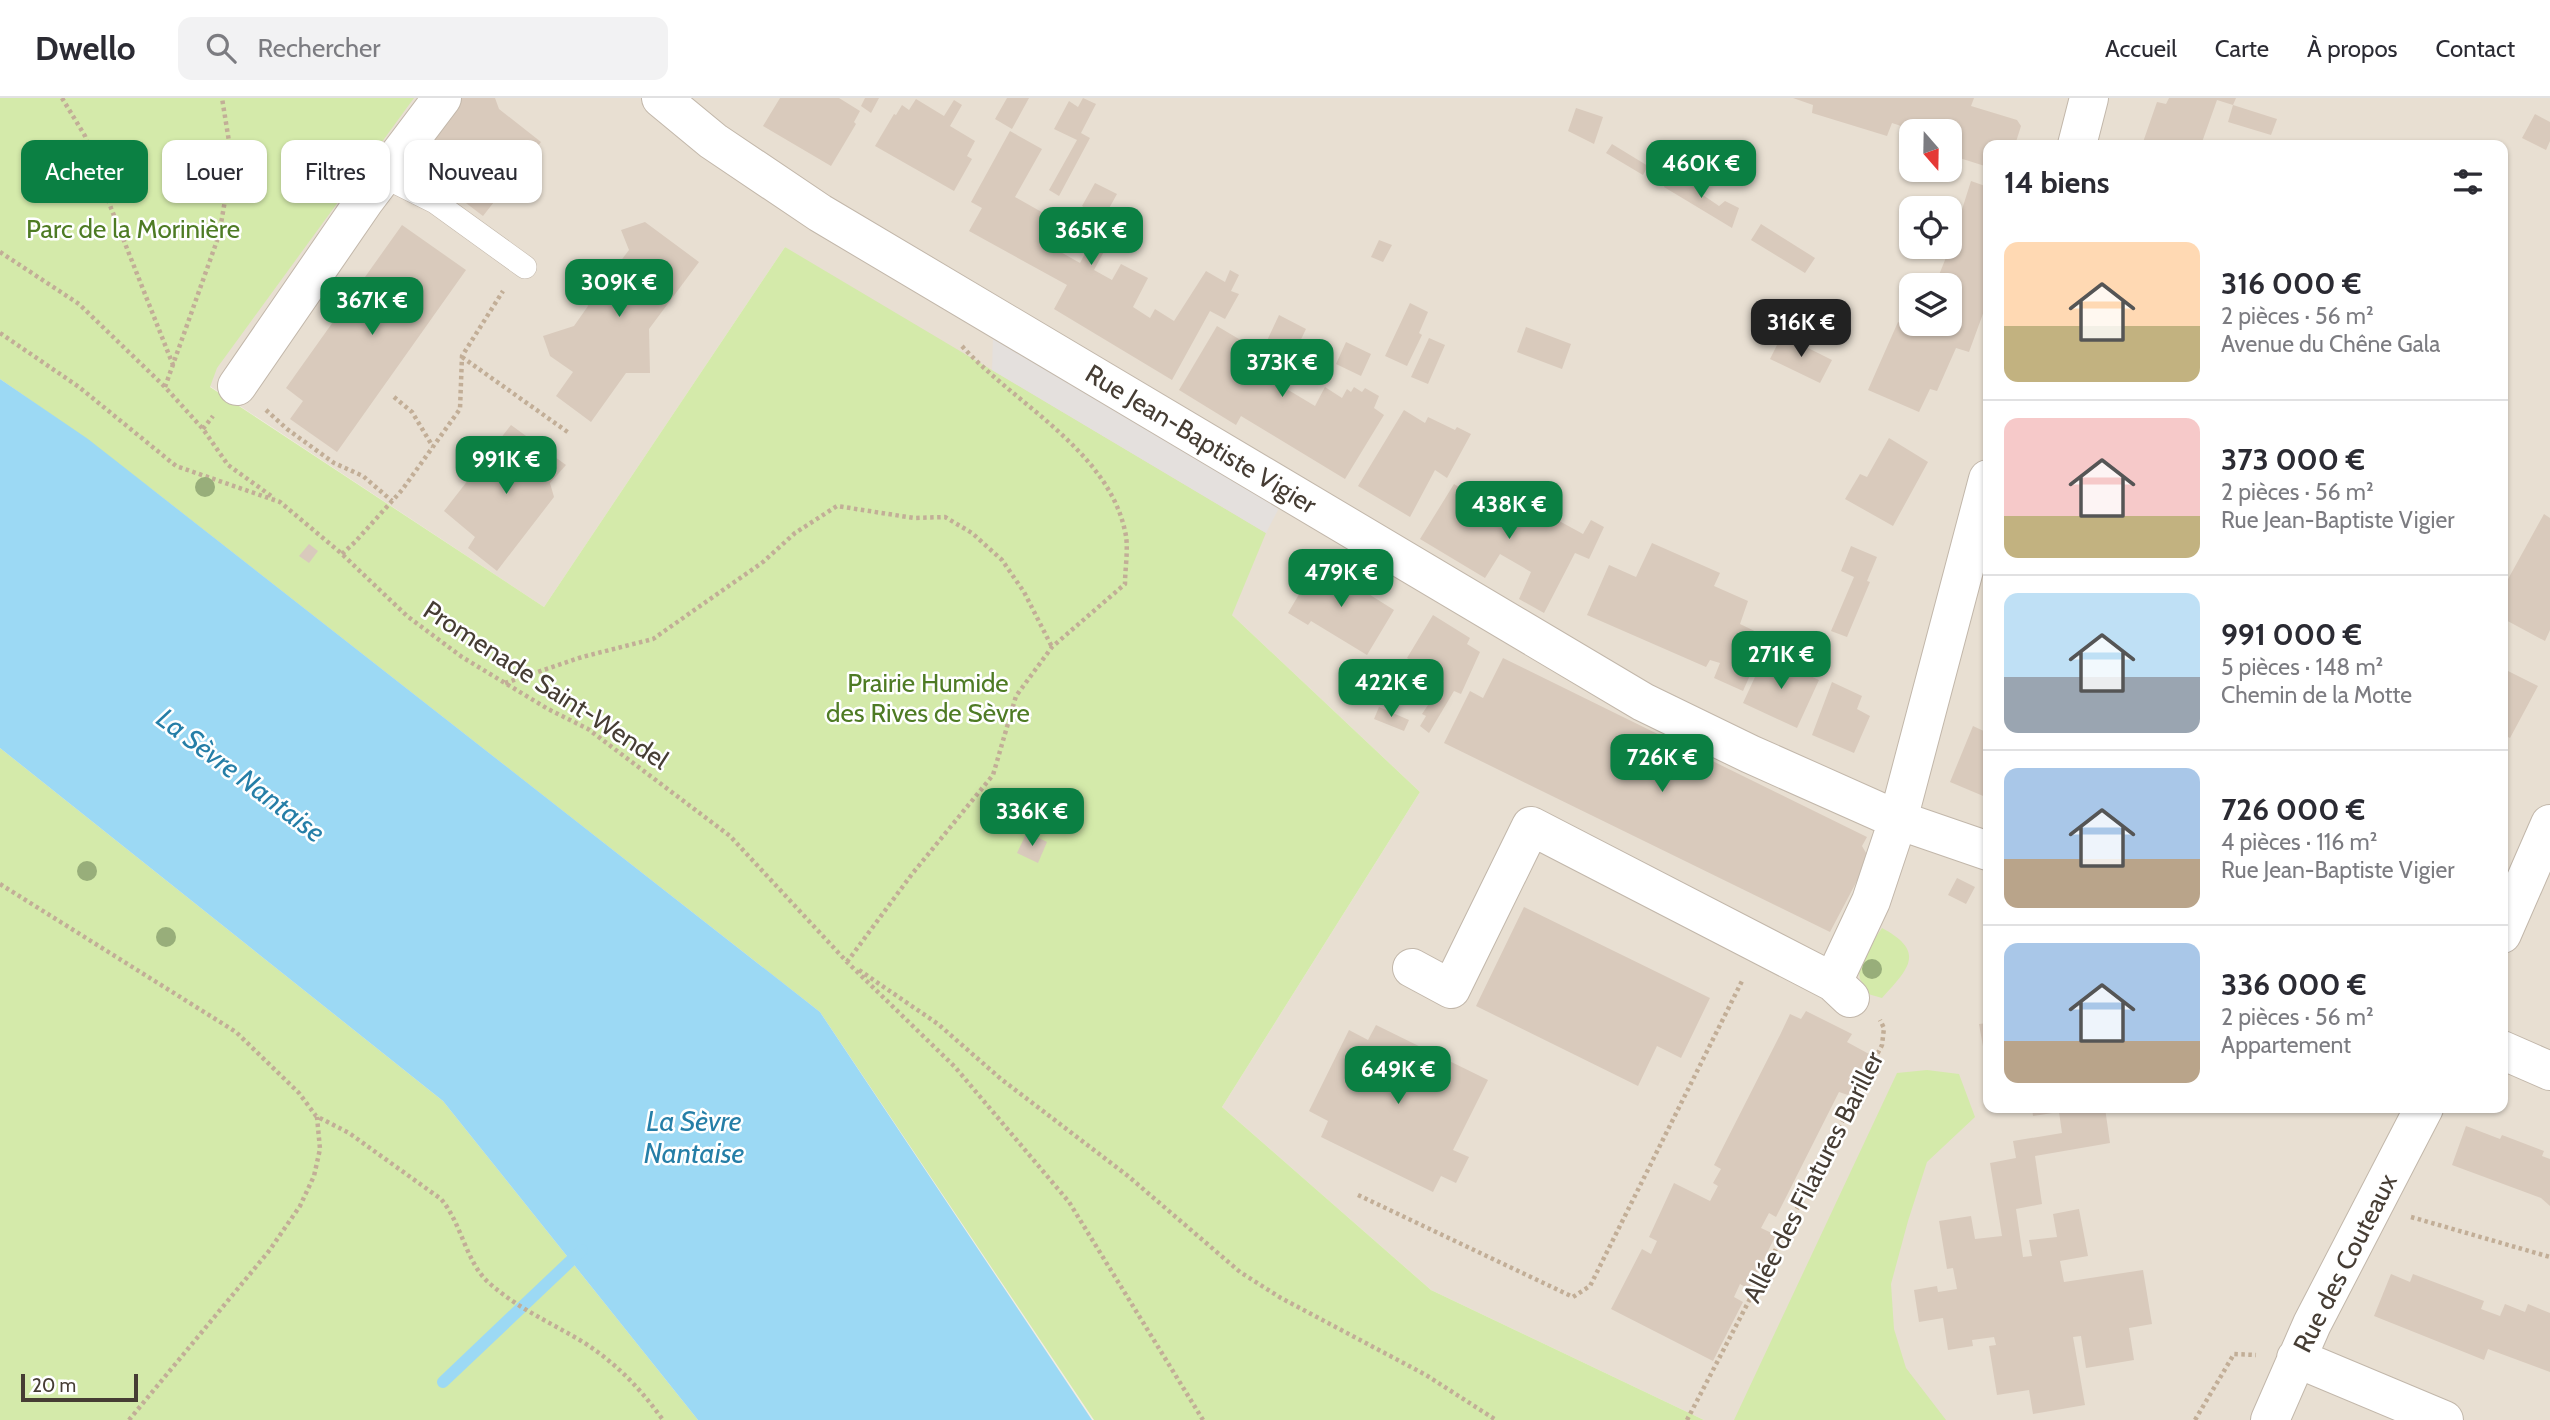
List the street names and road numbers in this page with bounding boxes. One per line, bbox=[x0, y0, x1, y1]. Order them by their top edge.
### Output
street label: Rue Jean-Baptiste Vigier bbox=[1080, 357, 1323, 521]
street label: Promenade Saint-Wendel bbox=[417, 594, 675, 776]
street label: Allée des Filatures Bariller bbox=[1736, 1045, 1891, 1308]
street label: Rue des Couteaux bbox=[2286, 1168, 2404, 1358]

